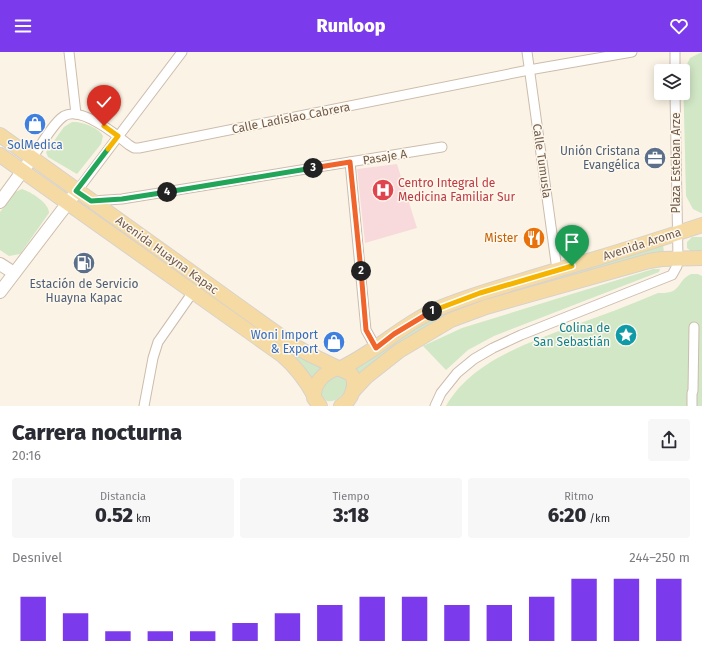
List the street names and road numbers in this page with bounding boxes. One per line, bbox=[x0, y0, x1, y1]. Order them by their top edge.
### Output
street label: Calle Ladislao Cabrera bbox=[231, 100, 351, 136]
street label: Plaza Esteban Arze bbox=[669, 112, 683, 214]
street label: Calle Tumusla bbox=[530, 123, 554, 199]
street label: Pasaje A bbox=[362, 147, 408, 167]
street label: Avenida Huayna Kapac bbox=[113, 213, 221, 297]
street label: Avenida Aroma bbox=[601, 225, 683, 263]

